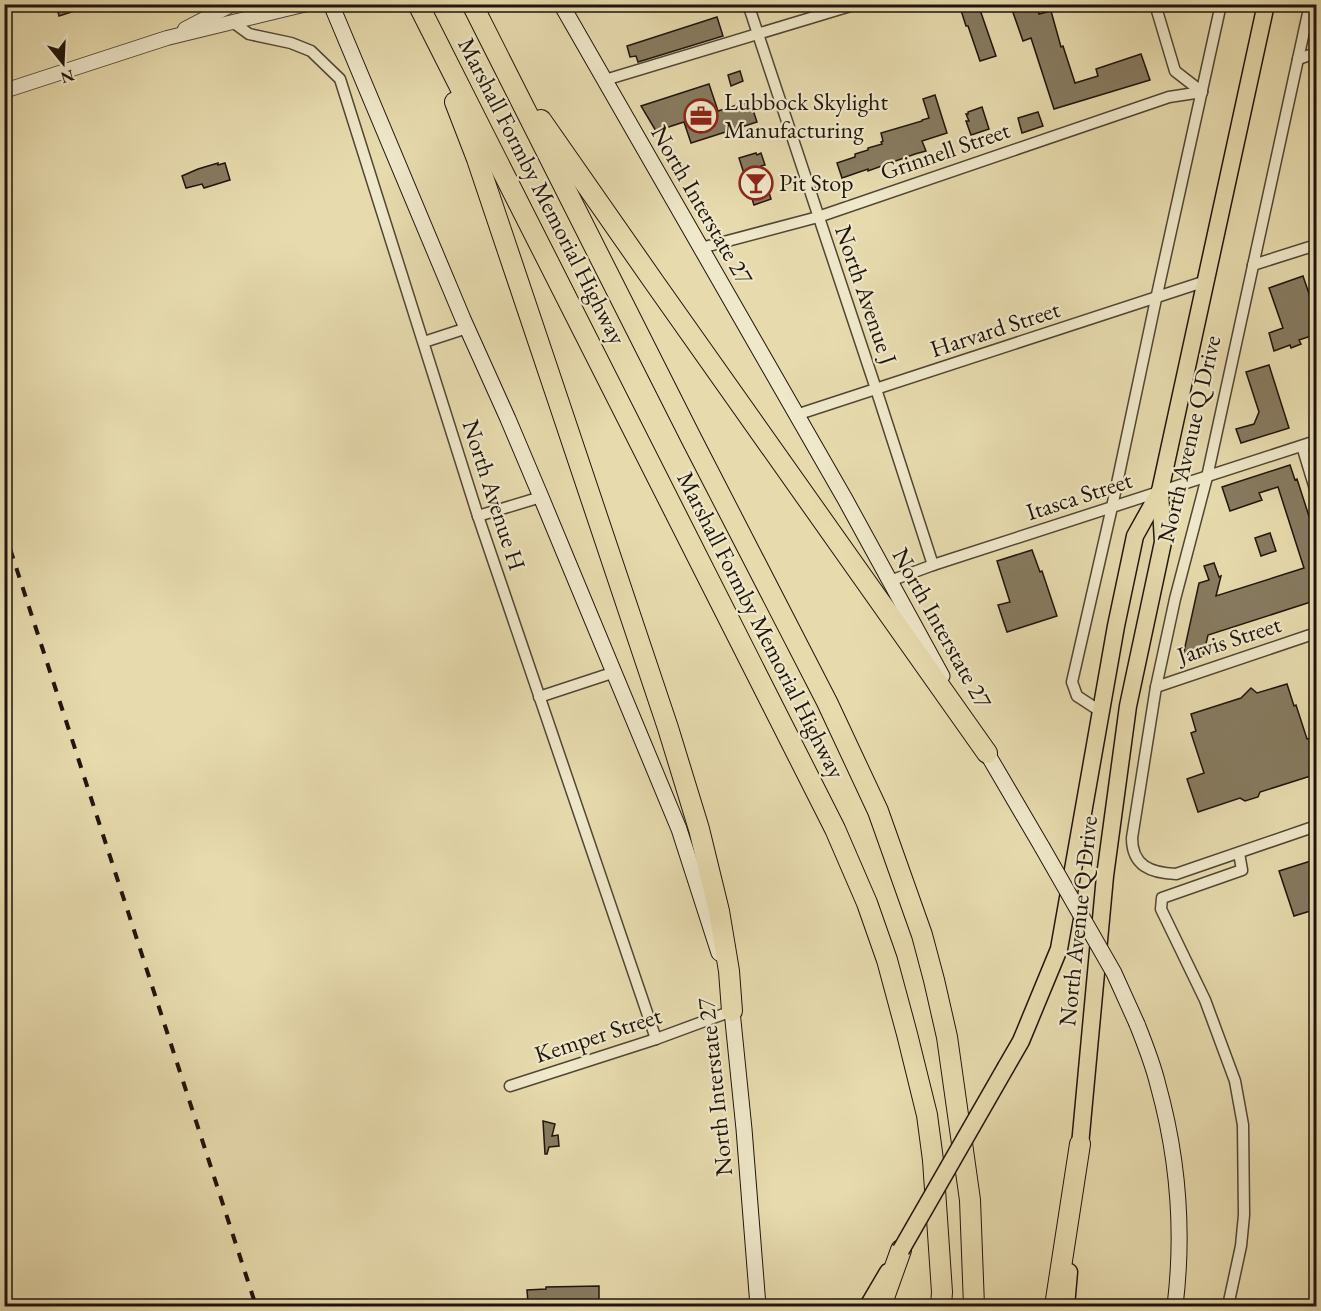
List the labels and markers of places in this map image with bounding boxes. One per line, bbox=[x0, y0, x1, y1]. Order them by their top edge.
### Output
place label: Lubbock Skylight Manufacturing bbox=[724, 86, 888, 145]
office icon: Lubbock Skylight Manufacturing bbox=[683, 98, 719, 134]
bar icon: Pit Stop bbox=[738, 165, 774, 201]
place label: Pit Stop bbox=[779, 167, 854, 198]

